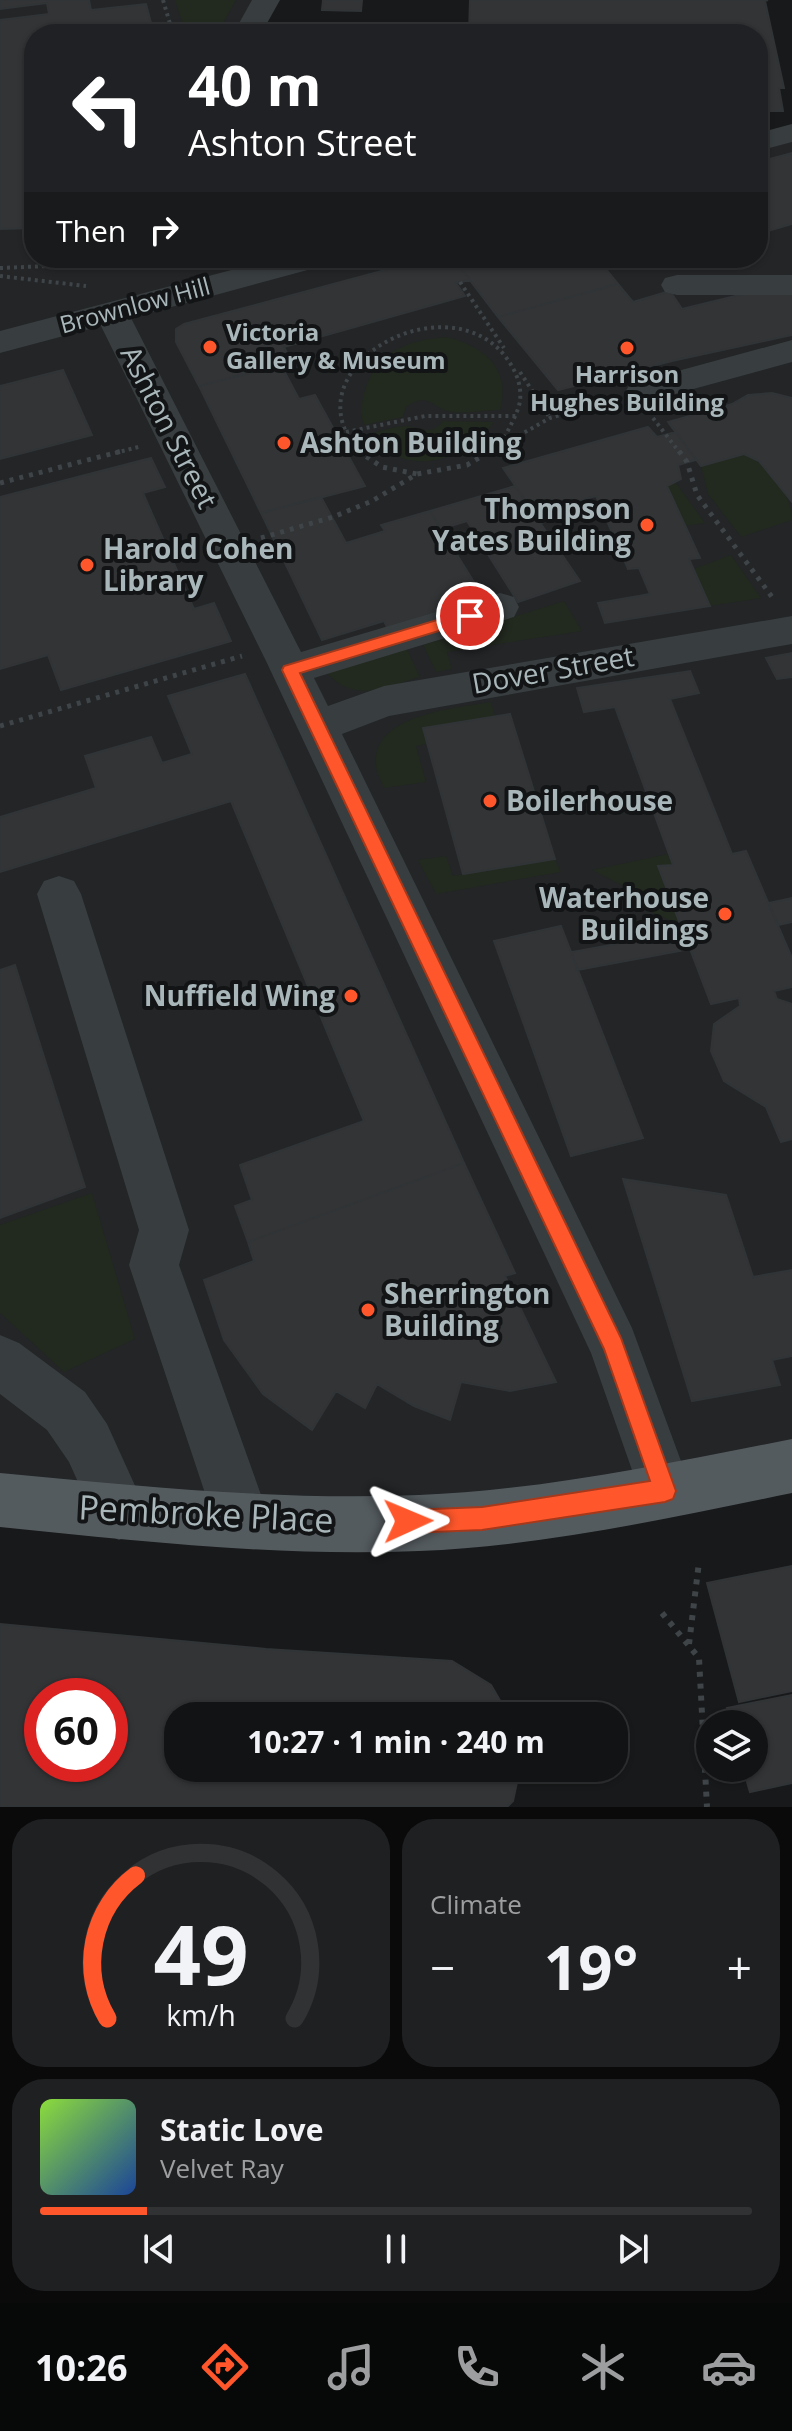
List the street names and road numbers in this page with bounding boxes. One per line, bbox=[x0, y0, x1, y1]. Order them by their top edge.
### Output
street label: Brownlow Hill bbox=[56, 269, 213, 340]
street label: Ashton Street bbox=[113, 339, 227, 514]
street label: Dover Street bbox=[469, 636, 637, 702]
street label: Pembroke Place bbox=[77, 1483, 335, 1543]

